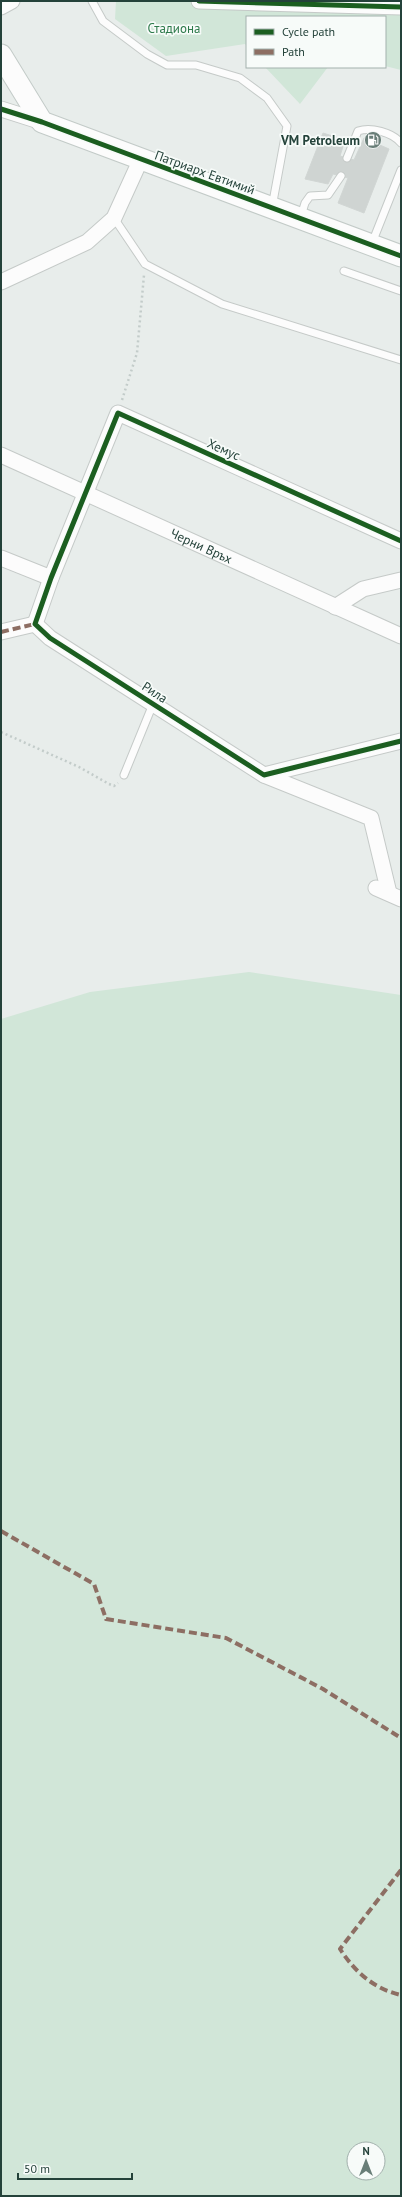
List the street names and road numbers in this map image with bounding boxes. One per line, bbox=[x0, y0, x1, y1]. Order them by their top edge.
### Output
street label: Патриарх Евтимий bbox=[152, 146, 257, 199]
street label: Хемус bbox=[205, 435, 243, 464]
street label: Черни Връх bbox=[168, 525, 235, 568]
street label: Рила bbox=[139, 678, 171, 707]

